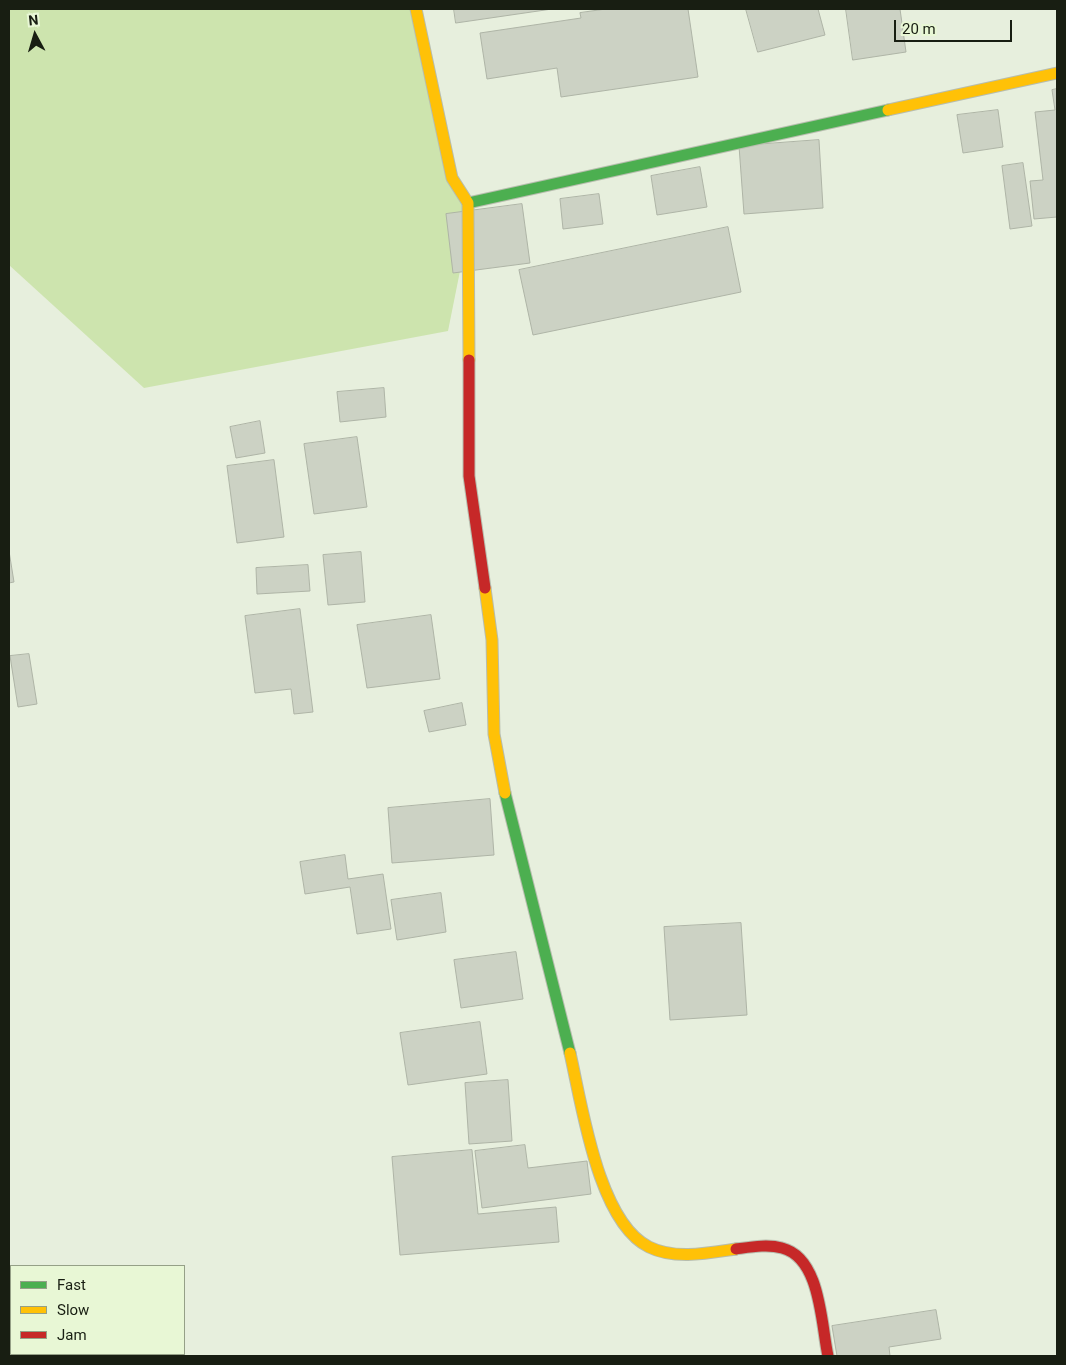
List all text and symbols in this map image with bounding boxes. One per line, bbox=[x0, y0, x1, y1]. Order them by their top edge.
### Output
north arrow bbox=[10, 10, 60, 60]
scale bar bbox=[896, 10, 1014, 42]
text: N bbox=[28, 12, 39, 29]
text: 20 m bbox=[902, 20, 936, 38]
legend bbox=[10, 1265, 185, 1355]
text: Fast bbox=[57, 1276, 86, 1294]
text: Slow bbox=[57, 1301, 89, 1319]
text: Jam bbox=[57, 1326, 87, 1344]

